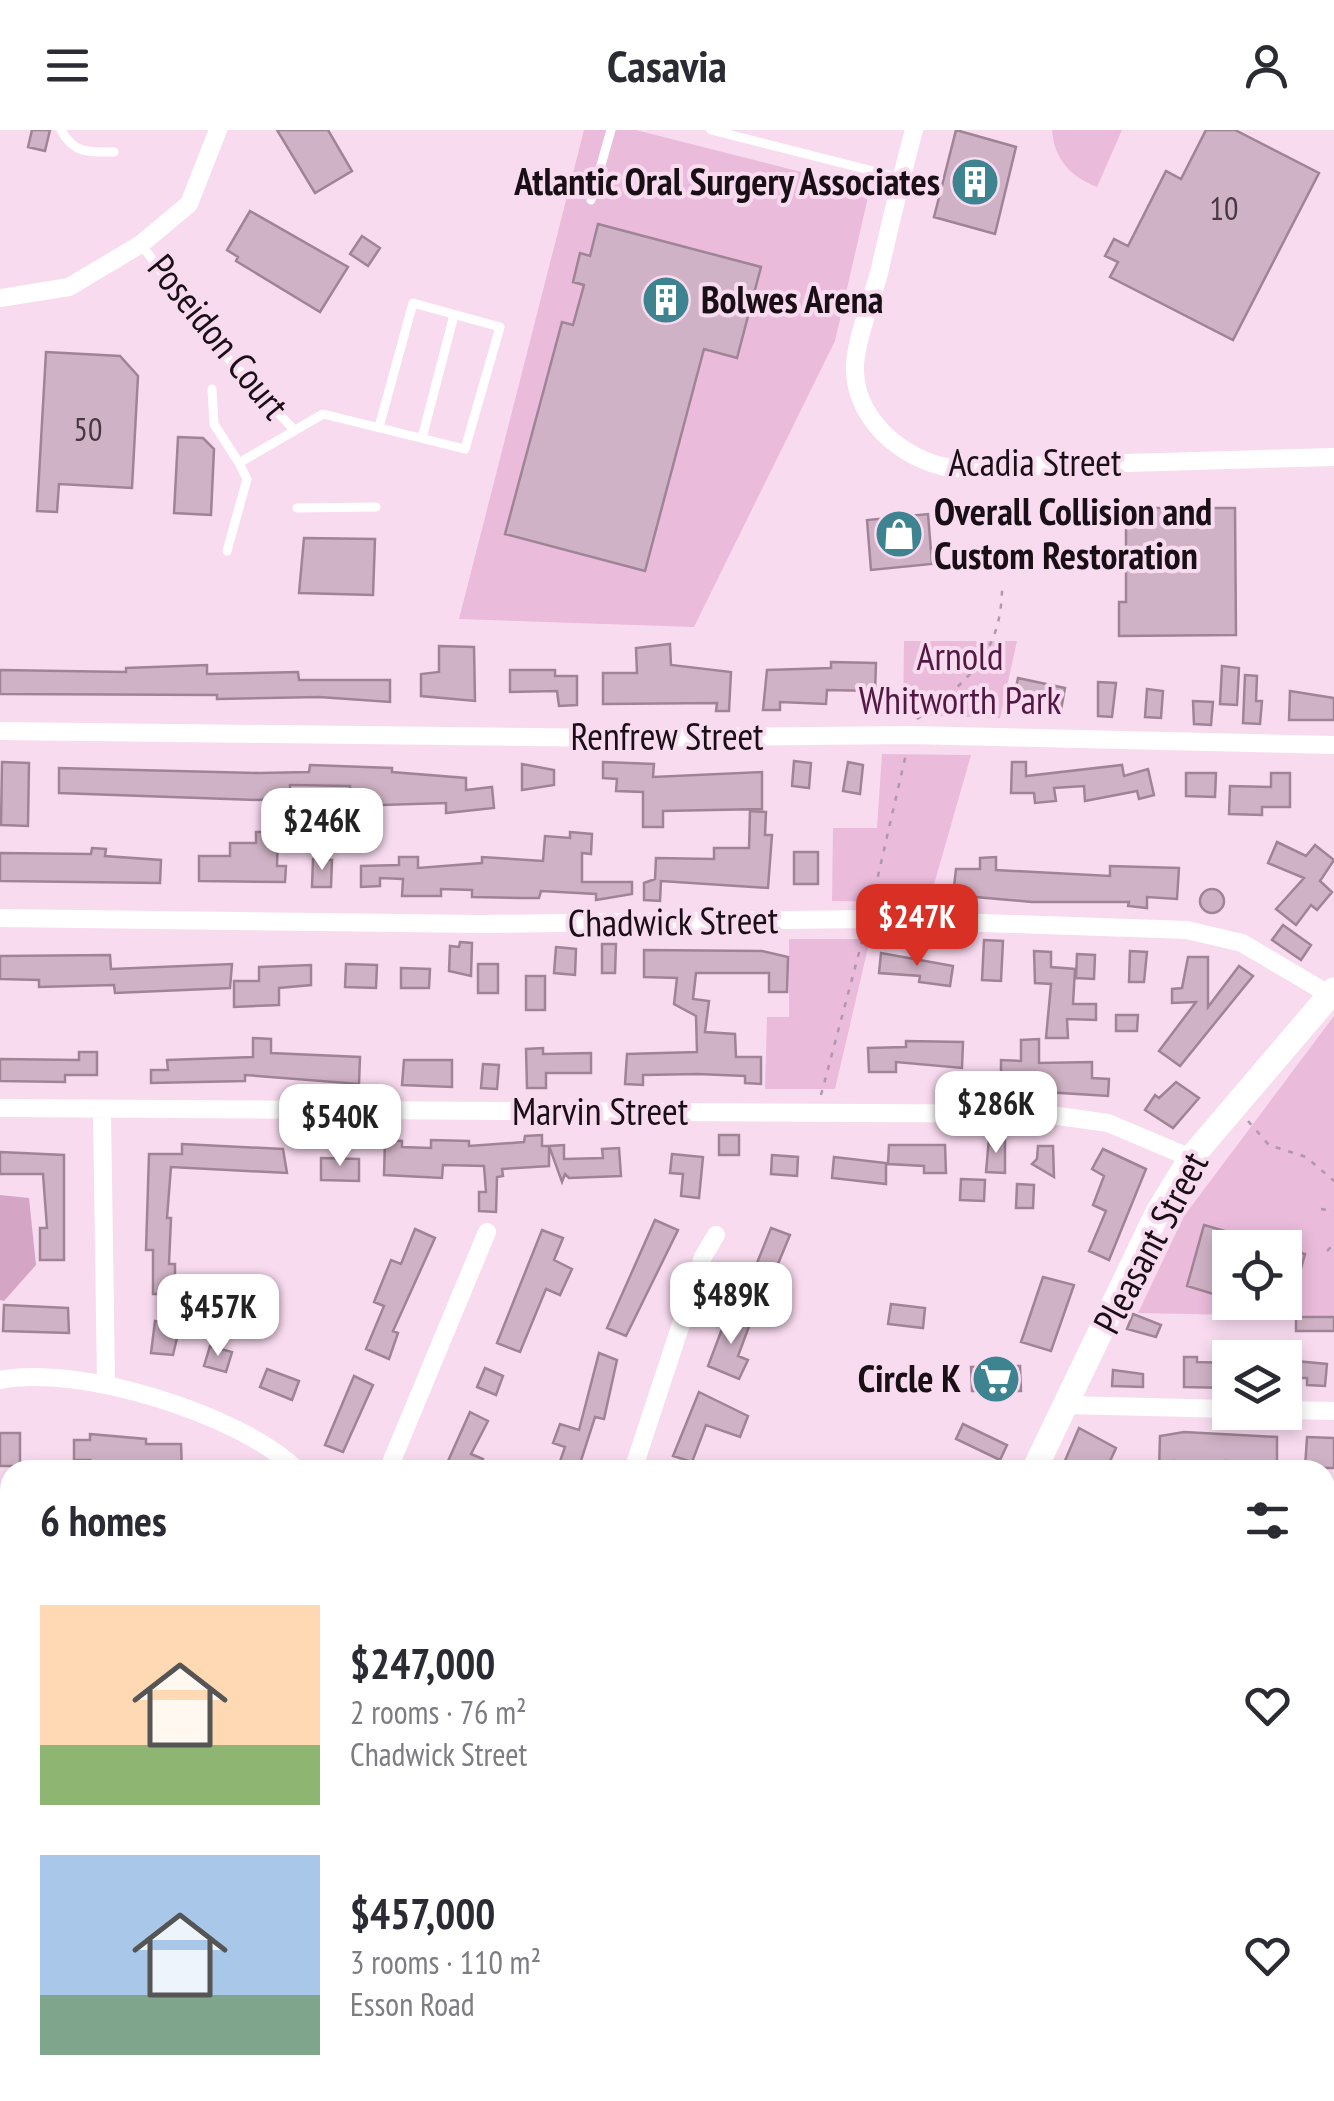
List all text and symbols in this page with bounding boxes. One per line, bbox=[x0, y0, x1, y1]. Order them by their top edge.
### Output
text: Casavia bbox=[607, 36, 727, 94]
icon: menu bbox=[40, 38, 95, 93]
icon: person bbox=[1239, 38, 1294, 93]
place label: Atlantic Oral Surgery Associates bbox=[513, 156, 940, 205]
building icon: Atlantic Oral Surgery Associates bbox=[949, 156, 1001, 208]
house number: 10 bbox=[1210, 187, 1238, 229]
street label: Poseidon Court bbox=[138, 244, 301, 429]
building icon: Bolwes Arena bbox=[640, 274, 692, 326]
place label: Bolwes Arena bbox=[701, 274, 883, 323]
house number: 50 bbox=[74, 408, 102, 450]
street label: Acadia Street bbox=[949, 437, 1122, 486]
place label: Overall Collision and Custom Restoration bbox=[934, 486, 1212, 579]
shop icon: Overall Collision and Custom Restoration bbox=[873, 508, 925, 560]
park label: Arnold Whitworth Park bbox=[859, 631, 1061, 724]
street label: Renfrew Street bbox=[570, 711, 764, 760]
pin: $246K bbox=[252, 788, 392, 873]
text: $246K bbox=[283, 799, 361, 841]
pin: $247K bbox=[847, 884, 987, 969]
street label: Chadwick Street bbox=[567, 894, 779, 947]
text: $247K bbox=[878, 895, 956, 937]
pin: $286K bbox=[926, 1071, 1066, 1156]
text: $286K bbox=[957, 1082, 1035, 1124]
pin: $540K bbox=[270, 1084, 410, 1169]
street label: Marvin Street bbox=[512, 1086, 689, 1135]
text: $540K bbox=[301, 1095, 379, 1137]
street label: Pleasant Street bbox=[1081, 1143, 1218, 1342]
map controls bbox=[1212, 1230, 1302, 1430]
button: locate bbox=[1212, 1230, 1302, 1320]
pin: $489K bbox=[661, 1262, 801, 1347]
text: $489K bbox=[692, 1273, 770, 1315]
pin: $457K bbox=[148, 1274, 288, 1359]
text: $457K bbox=[179, 1285, 257, 1327]
button: layers bbox=[1212, 1340, 1302, 1430]
place label: Circle K bbox=[858, 1353, 961, 1402]
supermarket icon: Circle K bbox=[970, 1353, 1022, 1405]
text: 6 homes bbox=[40, 1493, 167, 1548]
icon: filters bbox=[1240, 1493, 1295, 1548]
text: $247,000 bbox=[350, 1636, 495, 1691]
icon: home bbox=[120, 1645, 240, 1765]
icon: heart bbox=[1240, 1678, 1295, 1733]
text: 2 rooms · 76 m² bbox=[350, 1691, 527, 1733]
text: Chadwick Street bbox=[350, 1733, 527, 1775]
text: $457,000 bbox=[350, 1886, 495, 1941]
icon: home bbox=[120, 1895, 240, 2015]
icon: heart bbox=[1240, 1928, 1295, 1983]
text: 3 rooms · 110 m² bbox=[350, 1941, 541, 1983]
text: Esson Road bbox=[350, 1983, 475, 2025]

